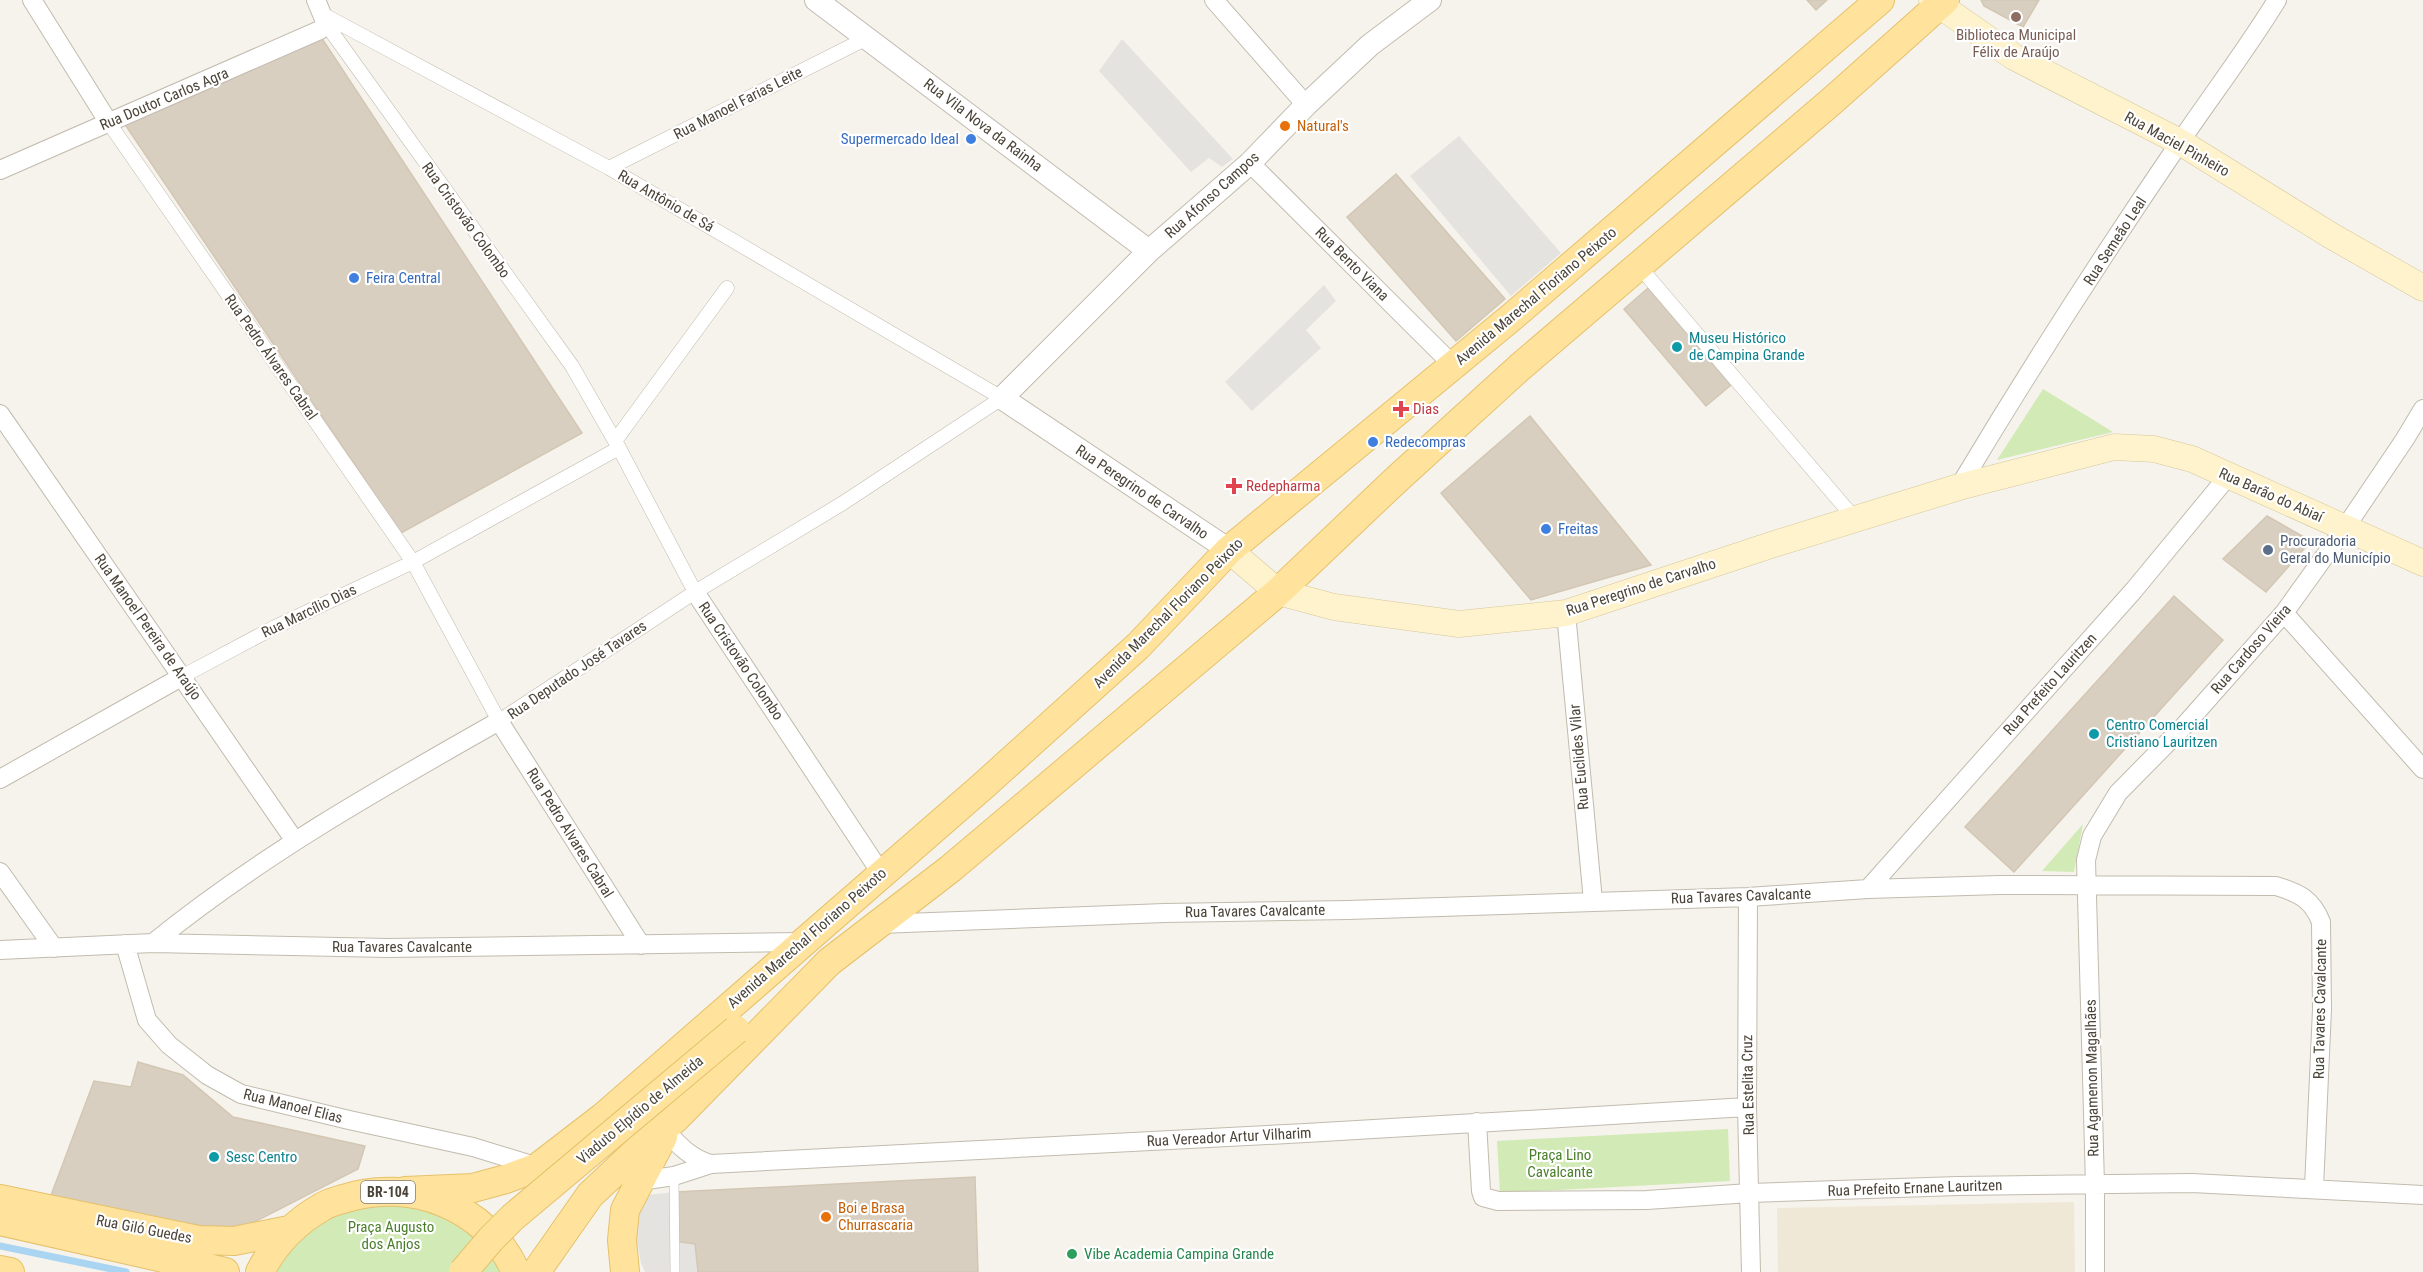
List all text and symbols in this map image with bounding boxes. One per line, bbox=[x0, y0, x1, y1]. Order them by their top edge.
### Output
marker: Biblioteca Municipal Félix de Araújo bbox=[2009, 10, 2023, 24]
place label: Biblioteca Municipal Félix de Araújo bbox=[1956, 26, 2076, 61]
street label: Rua Manoel Farias Leite bbox=[671, 63, 805, 143]
street label: Rua Doutor Carlos Agra bbox=[97, 64, 231, 134]
street label: Rua Vila Nova da Rainha bbox=[920, 75, 1046, 175]
street label: Rua Maciel Pinheiro bbox=[2121, 108, 2233, 180]
place label: Natural's bbox=[1297, 117, 1349, 135]
marker: Natural's bbox=[1278, 119, 1292, 133]
place label: Supermercado Ideal bbox=[841, 130, 959, 148]
marker: Supermercado Ideal bbox=[964, 132, 978, 146]
street label: Rua Afonso Campos bbox=[1161, 148, 1263, 242]
street label: Rua Cristovão Colombo bbox=[418, 159, 514, 281]
street label: Rua Antônio de Sá bbox=[615, 166, 717, 236]
street label: Rua Semeão Leal bbox=[2080, 193, 2150, 289]
street label: Rua Bento Viana bbox=[1311, 223, 1393, 305]
street label: Avenida Marechal Floriano Peixoto bbox=[1452, 223, 1620, 369]
place label: Feira Central bbox=[366, 269, 441, 287]
marker: Feira Central bbox=[347, 271, 361, 285]
street label: Rua Pedro Álvares Cabral bbox=[221, 291, 321, 423]
place label: Museu Histórico de Campina Grande bbox=[1689, 329, 1805, 364]
marker: Museu Histórico de Campina Grande bbox=[1670, 340, 1684, 354]
place label: Dias bbox=[1413, 400, 1439, 418]
marker: Dias bbox=[1394, 402, 1408, 416]
place label: Redecompras bbox=[1385, 433, 1466, 451]
marker: Redecompras bbox=[1366, 435, 1380, 449]
street label: Rua Peregrino de Carvalho bbox=[1072, 441, 1212, 543]
street label: Rua Barão do Abiaí bbox=[2216, 464, 2327, 527]
place label: Redepharma bbox=[1246, 477, 1320, 495]
marker: Redepharma bbox=[1227, 479, 1241, 493]
place label: Freitas bbox=[1558, 520, 1599, 538]
marker: Freitas bbox=[1539, 522, 1553, 536]
place label: Procuradoria Geral do Município bbox=[2280, 532, 2391, 567]
street label: Avenida Marechal Floriano Peixoto bbox=[1089, 534, 1247, 692]
marker: Procuradoria Geral do Município bbox=[2261, 543, 2275, 557]
street label: Rua Manoel Pereira de Araújo bbox=[91, 550, 205, 704]
street label: Rua Peregrino de Carvalho bbox=[1564, 554, 1718, 620]
street label: Rua Marcílio Dias bbox=[259, 580, 359, 642]
street label: Rua Cristovão Colombo bbox=[695, 599, 787, 723]
street label: Rua Cardoso Vieira bbox=[2207, 601, 2295, 697]
street label: Rua Deputado José Tavares bbox=[504, 617, 650, 723]
street label: Rua Prefeito Lauritzen bbox=[2000, 629, 2100, 739]
street label: Rua Euclides Vilar bbox=[1565, 703, 1593, 811]
place label: Centro Comercial Cristiano Lauritzen bbox=[2106, 716, 2217, 751]
marker: Centro Comercial Cristiano Lauritzen bbox=[2087, 727, 2101, 741]
street label: Rua Pedro Alvares Cabral bbox=[523, 765, 617, 901]
street label: Avenida Marechal Floriano Peixoto bbox=[724, 864, 890, 1012]
street label: Rua Tavares Cavalcante bbox=[1671, 885, 1811, 907]
street label: Rua Tavares Cavalcante bbox=[1185, 901, 1325, 921]
street label: Rua Tavares Cavalcante bbox=[332, 938, 472, 956]
street label: Rua Tavares Cavalcante bbox=[2310, 939, 2330, 1079]
street label: Rua Agamenon Magalhães bbox=[2082, 999, 2102, 1157]
street label: Rua Estelita Cruz bbox=[1738, 1035, 1758, 1135]
street label: Viaduto Elpídio de Almeida bbox=[573, 1052, 707, 1168]
street label: Rua Manoel Elias bbox=[242, 1085, 345, 1127]
street label: Rua Vereador Artur Vilharim bbox=[1146, 1124, 1312, 1150]
park label: Praça Lino Cavalcante bbox=[1527, 1146, 1593, 1181]
place label: Sesc Centro bbox=[226, 1148, 297, 1166]
marker: Sesc Centro bbox=[207, 1150, 221, 1164]
street label: Rua Prefeito Ernane Lauritzen bbox=[1827, 1176, 2003, 1200]
road number: BR-104 bbox=[361, 1181, 415, 1203]
place label: Boi e Brasa Churrascaria bbox=[838, 1199, 913, 1234]
marker: Boi e Brasa Churrascaria bbox=[819, 1210, 833, 1224]
street label: Rua Giló Guedes bbox=[95, 1211, 193, 1247]
park label: Praça Augusto dos Anjos bbox=[348, 1218, 434, 1253]
place label: Vibe Academia Campina Grande bbox=[1084, 1245, 1274, 1263]
marker: Vibe Academia Campina Grande bbox=[1065, 1247, 1079, 1261]

